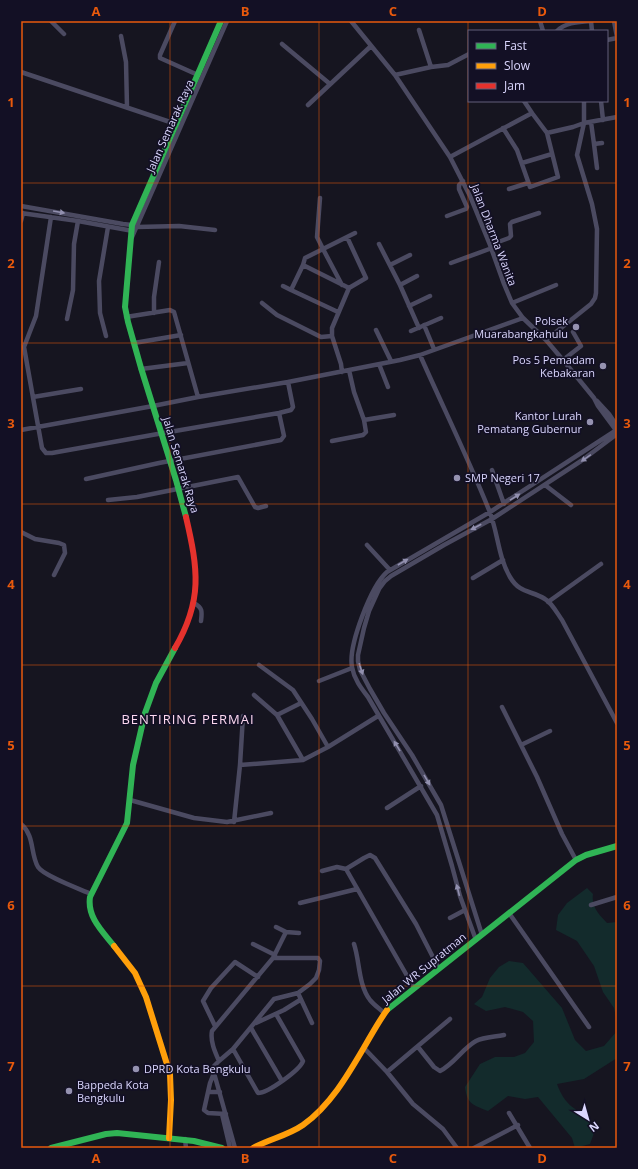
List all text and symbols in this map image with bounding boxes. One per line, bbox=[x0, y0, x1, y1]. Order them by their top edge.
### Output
text: A bbox=[92, 2, 101, 20]
text: B bbox=[241, 2, 250, 20]
text: C bbox=[389, 2, 397, 20]
text: D bbox=[537, 2, 547, 20]
legend bbox=[468, 30, 608, 102]
text: Fast bbox=[504, 37, 527, 54]
text: Slow bbox=[504, 57, 531, 74]
street label: Jalan Semarak Raya bbox=[142, 77, 197, 175]
text: Jam bbox=[503, 77, 525, 94]
text: 1 bbox=[7, 93, 15, 111]
text: 1 bbox=[623, 93, 631, 111]
street label: Jalan Dharma Wanita bbox=[468, 181, 521, 288]
one-way arrow bbox=[53, 209, 66, 215]
text: 2 bbox=[7, 254, 15, 272]
text: 2 bbox=[623, 254, 631, 272]
place label: Polsek Muarabangkahulu bbox=[474, 313, 568, 341]
marker: Polsek Muarabangkahulu bbox=[571, 322, 581, 332]
place label: Pos 5 Pemadam Kebakaran bbox=[512, 352, 595, 380]
marker: Pos 5 Pemadam Kebakaran bbox=[598, 361, 608, 371]
place label: Kantor Lurah Pematang Gubernur bbox=[477, 408, 582, 436]
text: 3 bbox=[7, 414, 15, 432]
street label: Jalan Semarak Raya bbox=[159, 414, 203, 515]
text: 3 bbox=[623, 414, 631, 432]
marker: Kantor Lurah Pematang Gubernur bbox=[585, 417, 595, 427]
one-way arrow bbox=[581, 454, 591, 462]
place label: SMP Negeri 17 bbox=[465, 470, 540, 485]
marker: SMP Negeri 17 bbox=[452, 473, 462, 483]
one-way arrow bbox=[509, 493, 521, 500]
one-way arrow bbox=[470, 524, 482, 531]
one-way arrow bbox=[397, 559, 409, 566]
text: 4 bbox=[7, 575, 15, 593]
text: 4 bbox=[623, 575, 631, 593]
one-way arrow bbox=[358, 663, 364, 675]
district label: BENTIRING PERMAI bbox=[121, 710, 255, 728]
text: 5 bbox=[7, 736, 15, 754]
text: 5 bbox=[623, 736, 631, 754]
one-way arrow bbox=[393, 740, 400, 752]
one-way arrow bbox=[424, 774, 431, 786]
one-way arrow bbox=[455, 884, 461, 896]
text: 6 bbox=[7, 896, 15, 914]
text: 6 bbox=[623, 896, 631, 914]
street label: Jalan WR Supratman bbox=[378, 929, 469, 1007]
text: 7 bbox=[7, 1057, 15, 1075]
text: 7 bbox=[623, 1057, 631, 1075]
place label: DPRD Kota Bengkulu bbox=[144, 1061, 251, 1076]
marker: DPRD Kota Bengkulu bbox=[131, 1064, 141, 1074]
place label: Bappeda Kota Bengkulu bbox=[77, 1077, 149, 1105]
marker: Bappeda Kota Bengkulu bbox=[64, 1086, 74, 1096]
north arrow bbox=[568, 1099, 608, 1139]
text: N bbox=[586, 1119, 602, 1136]
text: A bbox=[92, 1149, 101, 1167]
text: B bbox=[241, 1149, 250, 1167]
text: C bbox=[389, 1149, 397, 1167]
text: D bbox=[537, 1149, 547, 1167]

